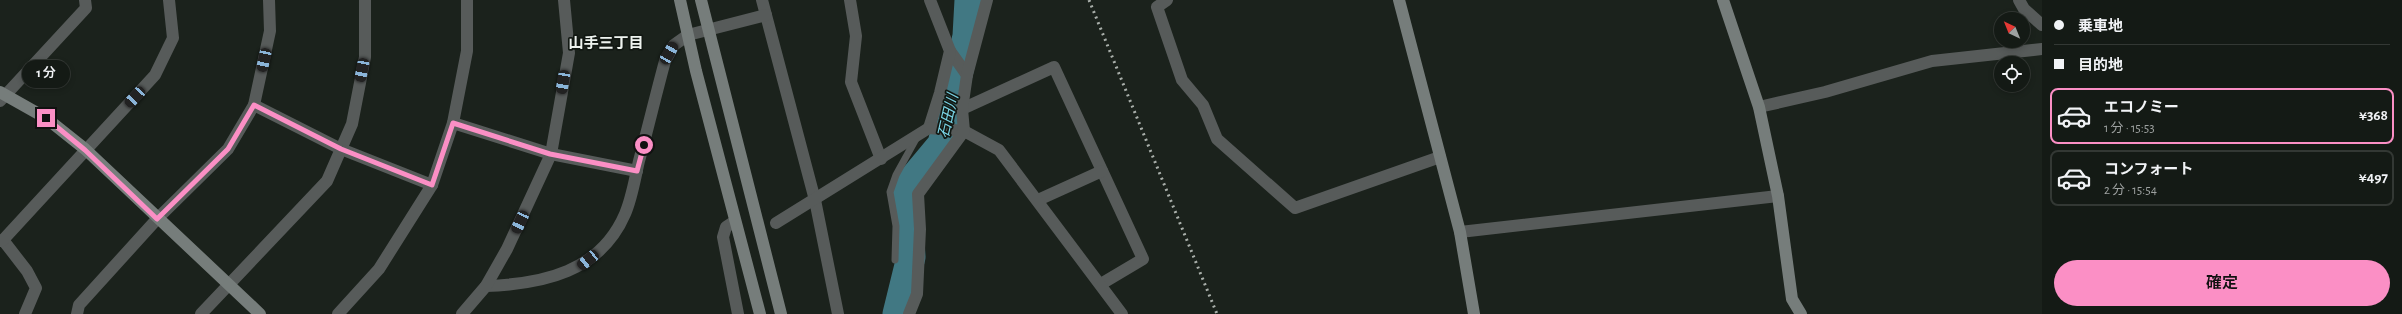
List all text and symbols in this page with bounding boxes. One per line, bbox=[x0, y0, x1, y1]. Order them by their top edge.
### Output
north arrow bbox=[1994, 12, 2030, 48]
map controls bbox=[1994, 12, 2030, 92]
text: 乗車地 bbox=[2078, 19, 2123, 34]
district label: 山手三丁目 bbox=[568, 35, 644, 51]
car bbox=[658, 40, 680, 66]
car bbox=[256, 47, 272, 73]
button: locate bbox=[1994, 56, 2030, 92]
car bbox=[354, 57, 370, 83]
text: 目的地 bbox=[2078, 58, 2123, 73]
callout: 1 分 bbox=[22, 60, 70, 88]
text: 1 分 bbox=[36, 67, 56, 80]
car bbox=[555, 69, 571, 95]
car bbox=[122, 84, 148, 110]
water label: 石田川 bbox=[936, 91, 961, 140]
icon: car bbox=[2056, 98, 2092, 134]
text: エコノミー bbox=[2104, 100, 2179, 115]
text: ¥368 bbox=[2359, 108, 2388, 123]
route end bbox=[37, 109, 55, 127]
text: 1 分 · 15:53 bbox=[2104, 122, 2155, 135]
route start bbox=[635, 136, 653, 154]
icon: car bbox=[2056, 160, 2092, 196]
text: コンフォート bbox=[2104, 162, 2194, 177]
text: ¥497 bbox=[2359, 170, 2388, 185]
text: 2 分 · 15:54 bbox=[2104, 184, 2157, 197]
car bbox=[509, 209, 531, 235]
car bbox=[575, 248, 601, 272]
button: 確定 bbox=[2054, 260, 2390, 306]

